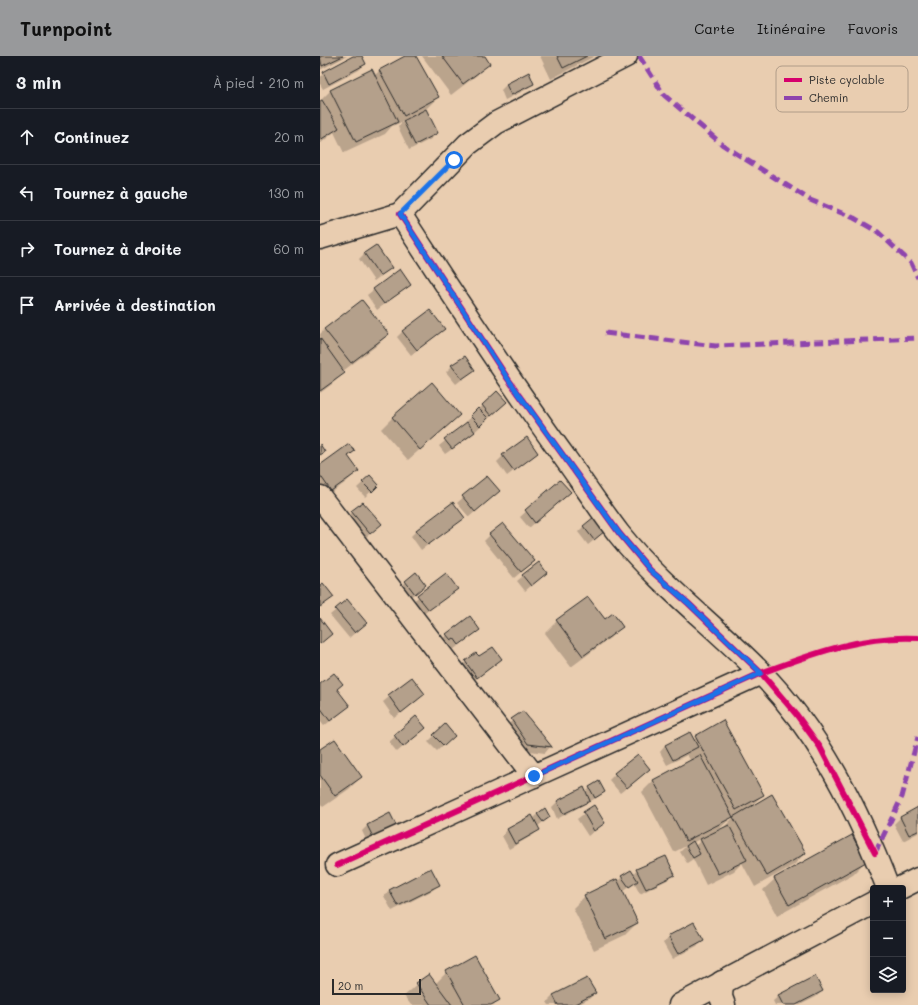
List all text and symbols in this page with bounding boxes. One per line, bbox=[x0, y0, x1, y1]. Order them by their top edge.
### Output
text: Turnpoint bbox=[20, 16, 112, 41]
text: Carte bbox=[694, 19, 735, 38]
text: Itinéraire bbox=[757, 19, 826, 38]
text: Favoris bbox=[848, 19, 898, 38]
legend bbox=[776, 66, 908, 112]
text: 3 min bbox=[16, 71, 61, 93]
text: Piste cyclable bbox=[809, 72, 885, 87]
text: À pied · 210 m bbox=[213, 74, 304, 91]
text: Chemin bbox=[809, 90, 848, 105]
icon: ahead bbox=[16, 126, 38, 148]
text: Continuez bbox=[54, 127, 129, 147]
text: 20 m bbox=[274, 128, 304, 145]
route start bbox=[445, 151, 463, 169]
icon: left bbox=[16, 182, 38, 204]
text: Tournez à gauche bbox=[54, 183, 188, 203]
text: 130 m bbox=[268, 184, 304, 201]
icon: right bbox=[16, 238, 38, 260]
text: Tournez à droite bbox=[54, 239, 182, 259]
text: 60 m bbox=[274, 240, 304, 257]
icon: arrive bbox=[16, 294, 38, 316]
text: Arrivée à destination bbox=[54, 295, 216, 315]
route end bbox=[525, 767, 543, 785]
map controls bbox=[870, 885, 906, 993]
button: + bbox=[870, 885, 906, 921]
button: − bbox=[870, 921, 906, 957]
button: layers bbox=[870, 957, 906, 993]
scale bar bbox=[332, 977, 421, 996]
text: 20 m bbox=[338, 978, 363, 993]

